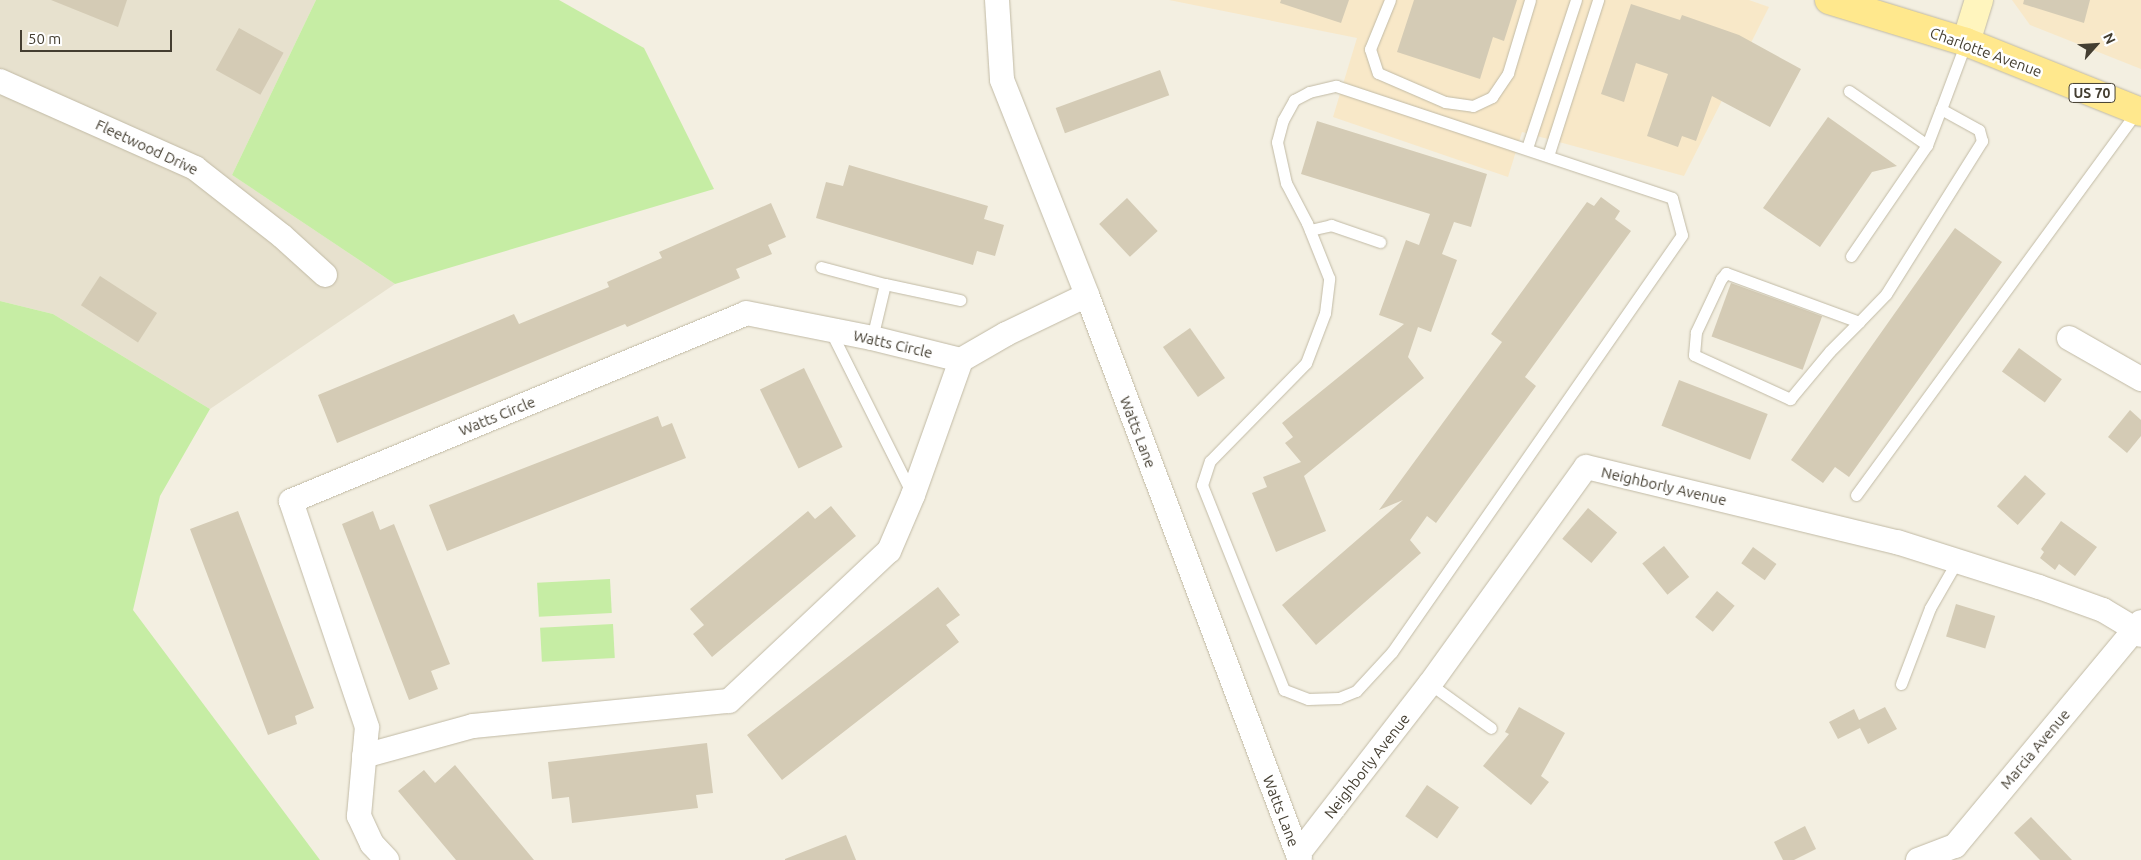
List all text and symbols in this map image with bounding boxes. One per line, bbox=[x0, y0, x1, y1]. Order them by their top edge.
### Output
scale bar bbox=[22, 20, 175, 52]
north arrow bbox=[2071, 20, 2121, 70]
street label: Charlotte Avenue bbox=[1928, 23, 2044, 81]
text: 50 m bbox=[28, 30, 61, 47]
text: N bbox=[2100, 30, 2119, 47]
road number: US 70 bbox=[2068, 82, 2116, 105]
street label: Fleetwood Drive bbox=[93, 115, 201, 179]
street label: Watts Circle bbox=[852, 326, 934, 362]
street label: Watts Circle bbox=[456, 393, 538, 439]
street label: Watts Lane bbox=[1116, 394, 1160, 470]
street label: Neighborly Avenue bbox=[1600, 463, 1728, 509]
street label: Marcia Avenue bbox=[1996, 705, 2074, 793]
street label: Neighborly Avenue bbox=[1320, 710, 1414, 822]
street label: Watts Lane bbox=[1259, 773, 1303, 849]

